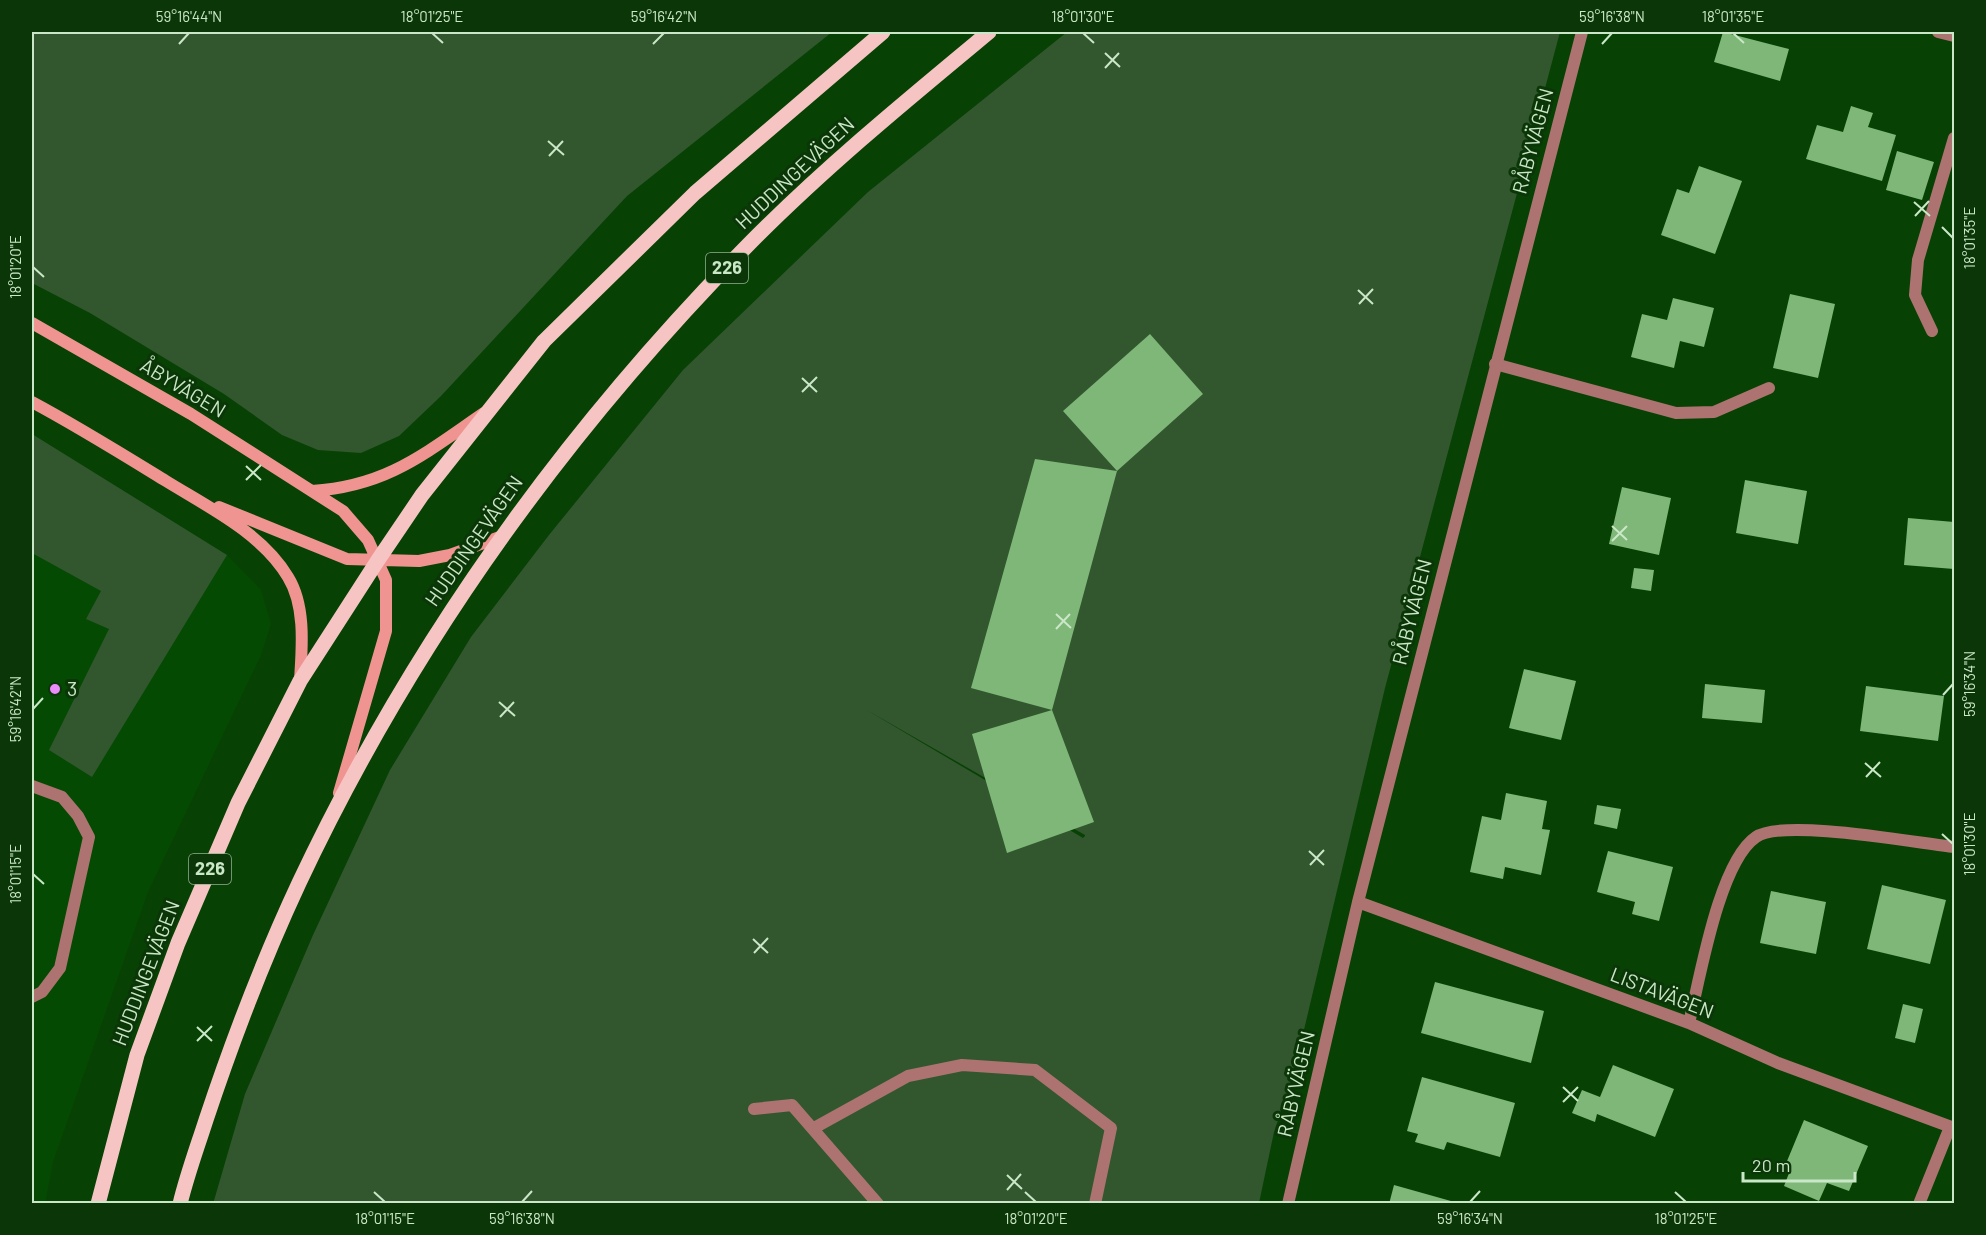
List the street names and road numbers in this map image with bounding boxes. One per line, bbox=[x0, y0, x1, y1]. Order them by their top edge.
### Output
street label: RÅBYVÄGEN bbox=[1506, 85, 1558, 196]
street label: HUDDINGEVÄGEN bbox=[730, 111, 859, 233]
road number: 226 bbox=[706, 253, 748, 283]
street label: ÅBYVÄGEN bbox=[136, 352, 231, 422]
street label: HUDDINGEVÄGEN bbox=[419, 471, 527, 610]
street label: RÅBYVÄGEN bbox=[1386, 556, 1436, 667]
road number: 226 bbox=[189, 854, 231, 884]
street label: HUDDINGEVÄGEN bbox=[106, 897, 184, 1049]
street label: LISTAVÄGEN bbox=[1607, 961, 1718, 1023]
street label: RÅBYVÄGEN bbox=[1271, 1028, 1319, 1139]

